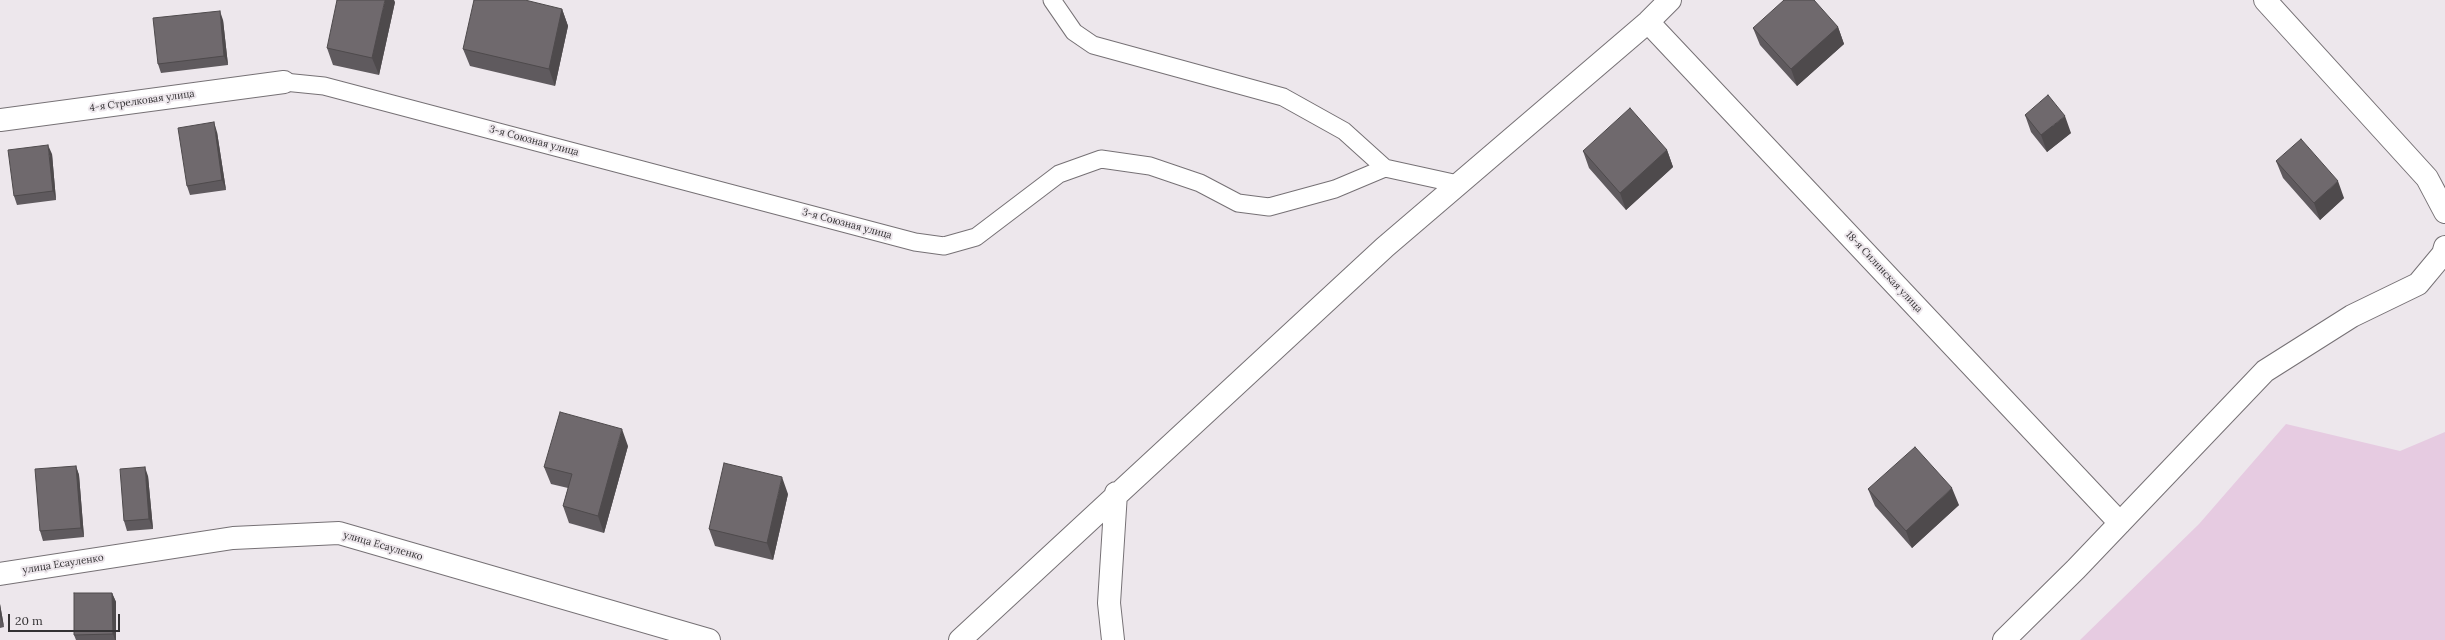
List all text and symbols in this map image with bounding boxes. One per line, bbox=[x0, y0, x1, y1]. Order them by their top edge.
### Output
street label: 4-я Стрелковая улица bbox=[89, 88, 195, 114]
street label: 3-я Союзная улица bbox=[488, 123, 580, 159]
street label: 3-я Союзная улица bbox=[801, 206, 893, 242]
street label: 18-я Силинская улица bbox=[1843, 229, 1925, 315]
street label: улица Есауленко bbox=[342, 529, 424, 563]
street label: улица Есауленко bbox=[22, 552, 104, 576]
scale bar bbox=[10, 606, 122, 632]
text: 20 m bbox=[15, 613, 43, 628]

